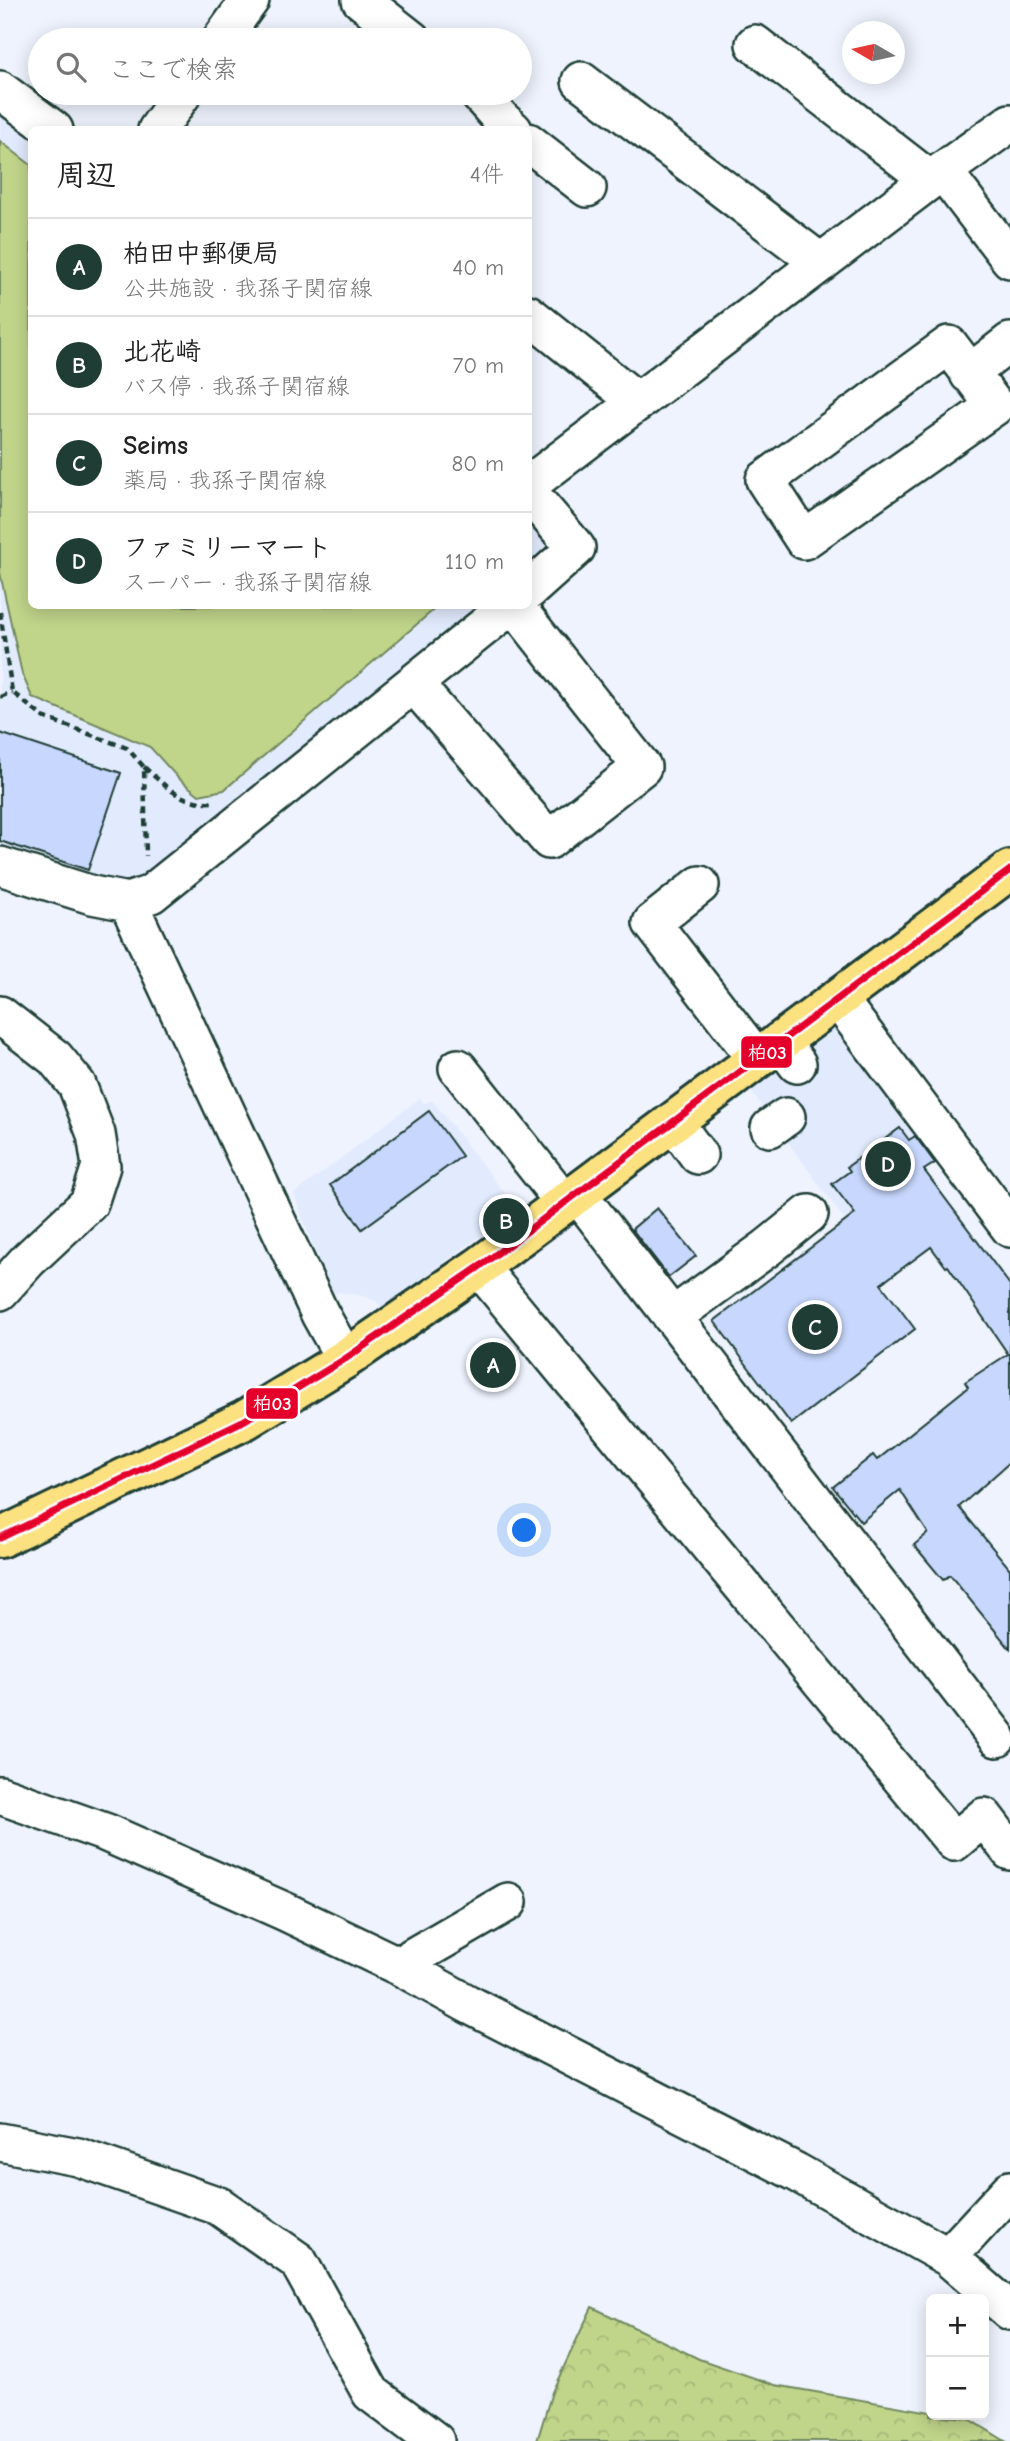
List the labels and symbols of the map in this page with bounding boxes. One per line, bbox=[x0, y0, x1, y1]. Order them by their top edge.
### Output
north arrow bbox=[842, 21, 905, 84]
line badge: 柏03 bbox=[740, 1035, 793, 1069]
text: 柏03 bbox=[747, 1042, 787, 1064]
pin: D bbox=[865, 1138, 911, 1190]
pin: B bbox=[483, 1195, 529, 1247]
pin: C bbox=[792, 1301, 838, 1353]
pin: A bbox=[470, 1339, 516, 1391]
line badge: 柏03 bbox=[245, 1387, 299, 1420]
text: 柏03 bbox=[252, 1393, 292, 1415]
your location bbox=[507, 1513, 541, 1547]

